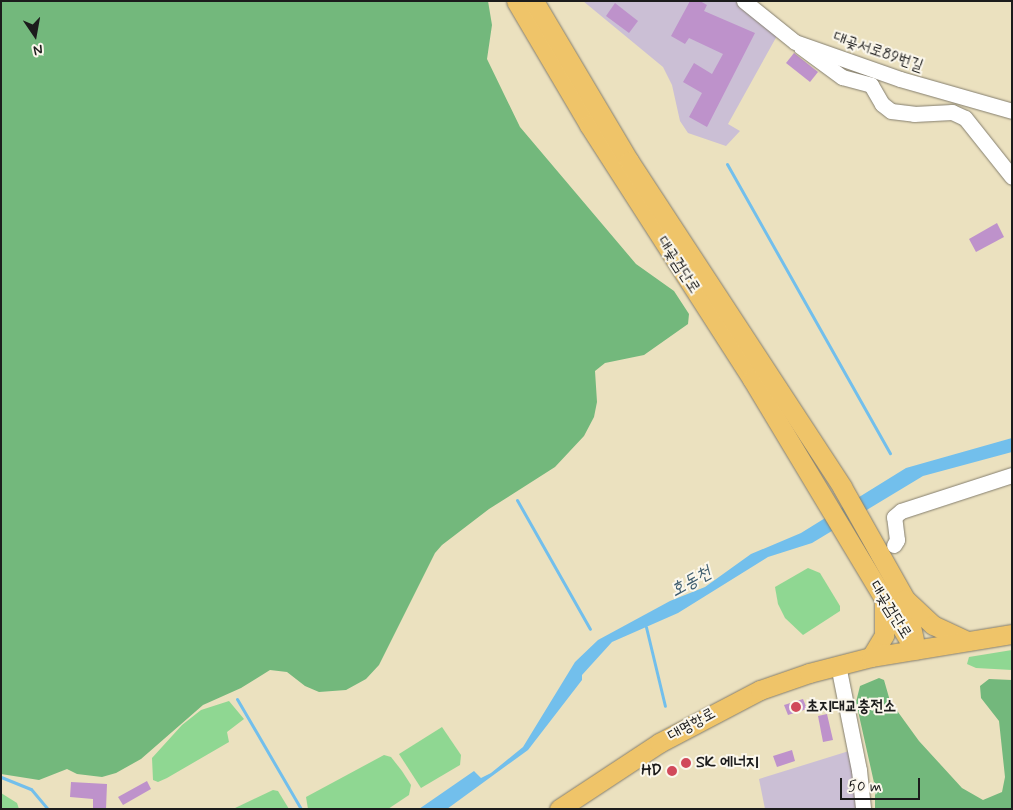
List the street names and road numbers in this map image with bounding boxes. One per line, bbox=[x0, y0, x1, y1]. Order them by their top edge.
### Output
street label: 대곶서로89번길 bbox=[830, 28, 926, 76]
street label: 대곶검단로 bbox=[652, 233, 704, 297]
street label: 대곶검단로 bbox=[865, 578, 915, 642]
street label: 대명항로 bbox=[665, 704, 719, 746]

